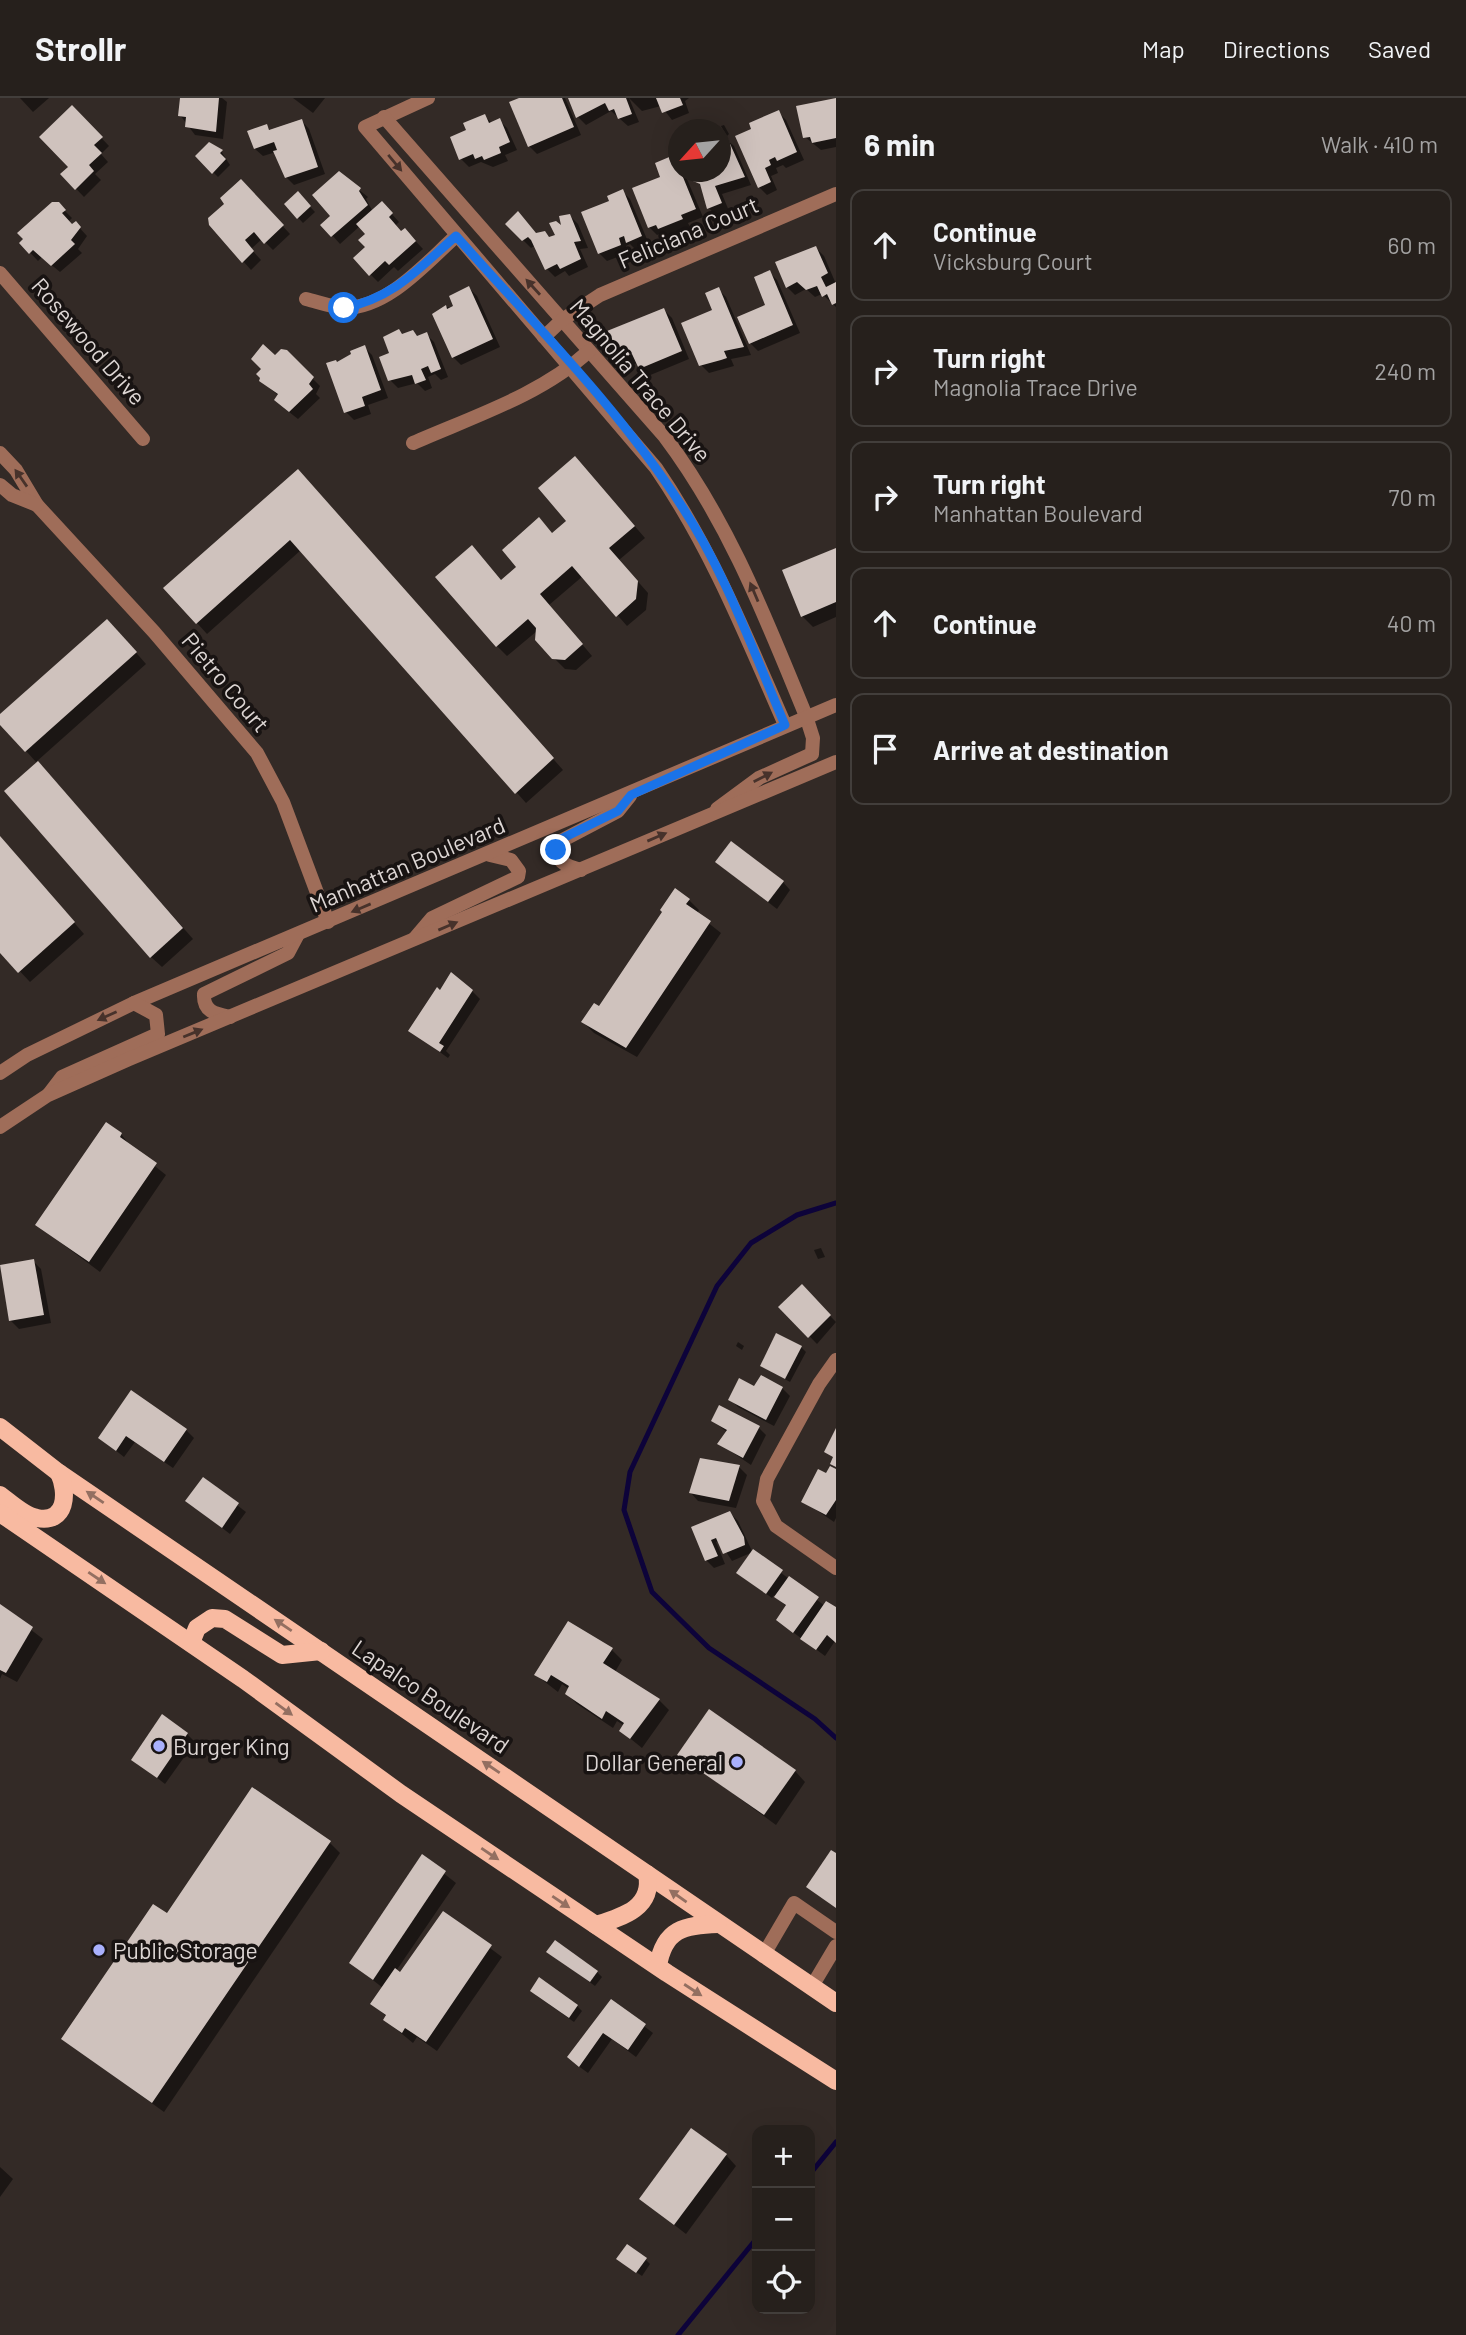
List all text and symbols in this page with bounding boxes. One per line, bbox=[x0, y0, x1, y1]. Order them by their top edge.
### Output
text: Strollr bbox=[35, 28, 127, 68]
text: Map bbox=[1142, 34, 1185, 63]
text: Directions bbox=[1223, 34, 1330, 63]
text: Saved bbox=[1368, 34, 1431, 63]
north arrow bbox=[668, 119, 731, 182]
text: 6 min bbox=[864, 126, 935, 162]
text: Walk · 410 m bbox=[1321, 130, 1438, 158]
one-way arrow bbox=[387, 154, 402, 171]
street label: Feliciana Court bbox=[614, 190, 762, 274]
text: Continue bbox=[933, 216, 1037, 247]
icon: ahead bbox=[866, 226, 904, 264]
text: 60 m bbox=[1388, 231, 1436, 259]
text: Vicksburg Court bbox=[933, 247, 1093, 275]
street label: Rosewood Drive bbox=[26, 272, 152, 410]
one-way arrow bbox=[526, 279, 541, 296]
route start bbox=[328, 292, 359, 323]
street label: Magnolia Trace Drive bbox=[564, 293, 718, 467]
text: Turn right bbox=[933, 342, 1046, 373]
icon: right bbox=[866, 352, 904, 390]
text: 240 m bbox=[1374, 357, 1436, 385]
text: Magnolia Trace Drive bbox=[933, 373, 1138, 401]
text: Turn right bbox=[933, 468, 1046, 499]
one-way arrow bbox=[14, 469, 28, 487]
icon: right bbox=[866, 478, 904, 516]
text: 70 m bbox=[1389, 483, 1436, 511]
text: Manhattan Boulevard bbox=[933, 499, 1143, 527]
one-way arrow bbox=[748, 582, 759, 603]
icon: ahead bbox=[866, 604, 904, 642]
text: Continue bbox=[933, 608, 1037, 639]
text: 40 m bbox=[1387, 609, 1436, 637]
street label: Pietro Court bbox=[176, 627, 276, 737]
icon: arrive bbox=[866, 730, 904, 768]
text: Arrive at destination bbox=[933, 734, 1169, 765]
one-way arrow bbox=[753, 771, 773, 783]
street label: Manhattan Boulevard bbox=[305, 810, 509, 918]
one-way arrow bbox=[647, 831, 668, 842]
route end bbox=[540, 834, 571, 865]
one-way arrow bbox=[351, 903, 372, 914]
one-way arrow bbox=[438, 921, 459, 932]
one-way arrow bbox=[96, 1011, 117, 1022]
one-way arrow bbox=[183, 1027, 204, 1038]
one-way arrow bbox=[85, 1491, 104, 1504]
one-way arrow bbox=[88, 1571, 107, 1584]
one-way arrow bbox=[274, 1618, 292, 1632]
street label: Lapalco Boulevard bbox=[347, 1633, 515, 1759]
one-way arrow bbox=[275, 1701, 293, 1715]
place label: Burger King bbox=[173, 1732, 290, 1760]
marker: Burger King bbox=[151, 1738, 167, 1754]
place label: Dollar General bbox=[585, 1748, 723, 1776]
marker: Dollar General bbox=[729, 1754, 745, 1770]
one-way arrow bbox=[482, 1760, 500, 1774]
one-way arrow bbox=[481, 1847, 499, 1861]
one-way arrow bbox=[669, 1889, 687, 1903]
one-way arrow bbox=[552, 1895, 571, 1908]
place label: Public Storage bbox=[113, 1936, 258, 1964]
marker: Public Storage bbox=[91, 1942, 107, 1958]
one-way arrow bbox=[684, 1983, 702, 1997]
map controls bbox=[752, 2125, 815, 2314]
button: + bbox=[752, 2125, 815, 2188]
button: − bbox=[752, 2188, 815, 2251]
button: locate bbox=[752, 2251, 815, 2314]

